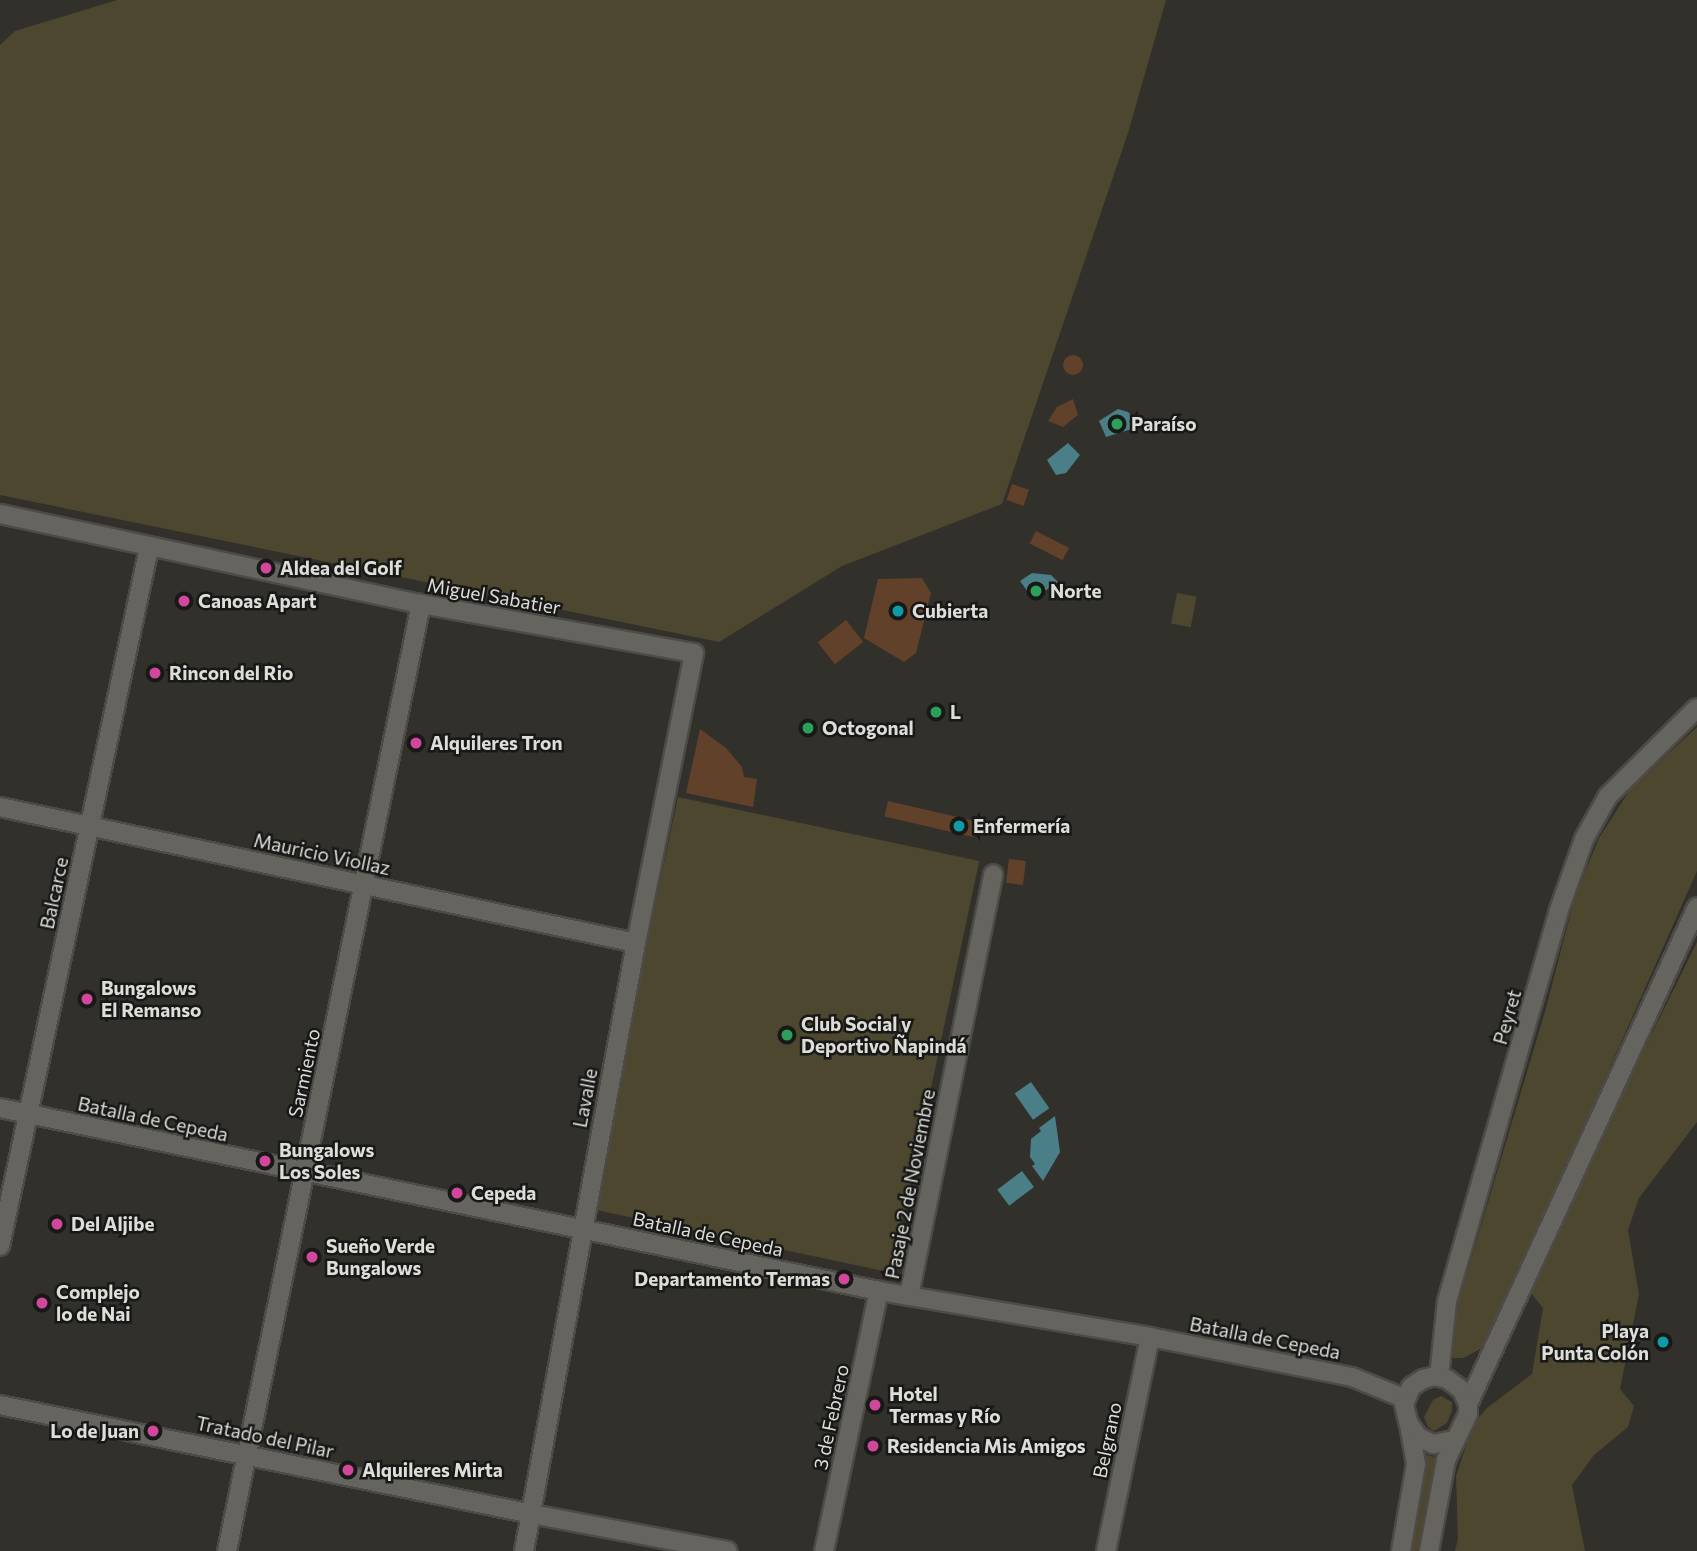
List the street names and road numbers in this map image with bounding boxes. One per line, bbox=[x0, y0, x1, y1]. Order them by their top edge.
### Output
street label: Miguel Sabatier bbox=[426, 573, 562, 619]
street label: Mauricio Viollaz bbox=[252, 828, 392, 880]
street label: Balcarce bbox=[35, 855, 73, 931]
street label: Peyret bbox=[1488, 987, 1526, 1047]
street label: Sarmiento bbox=[283, 1027, 325, 1119]
street label: Lavalle bbox=[568, 1066, 602, 1130]
street label: Pasaje 2 de Noviembre bbox=[880, 1087, 940, 1281]
street label: Batalla de Cepeda bbox=[76, 1092, 230, 1146]
street label: Batalla de Cepeda bbox=[631, 1207, 785, 1261]
street label: Batalla de Cepeda bbox=[1188, 1312, 1342, 1364]
street label: 3 de Febrero bbox=[809, 1362, 853, 1472]
street label: Belgrano bbox=[1088, 1400, 1126, 1480]
street label: Tratado del Pilar bbox=[194, 1411, 336, 1463]

